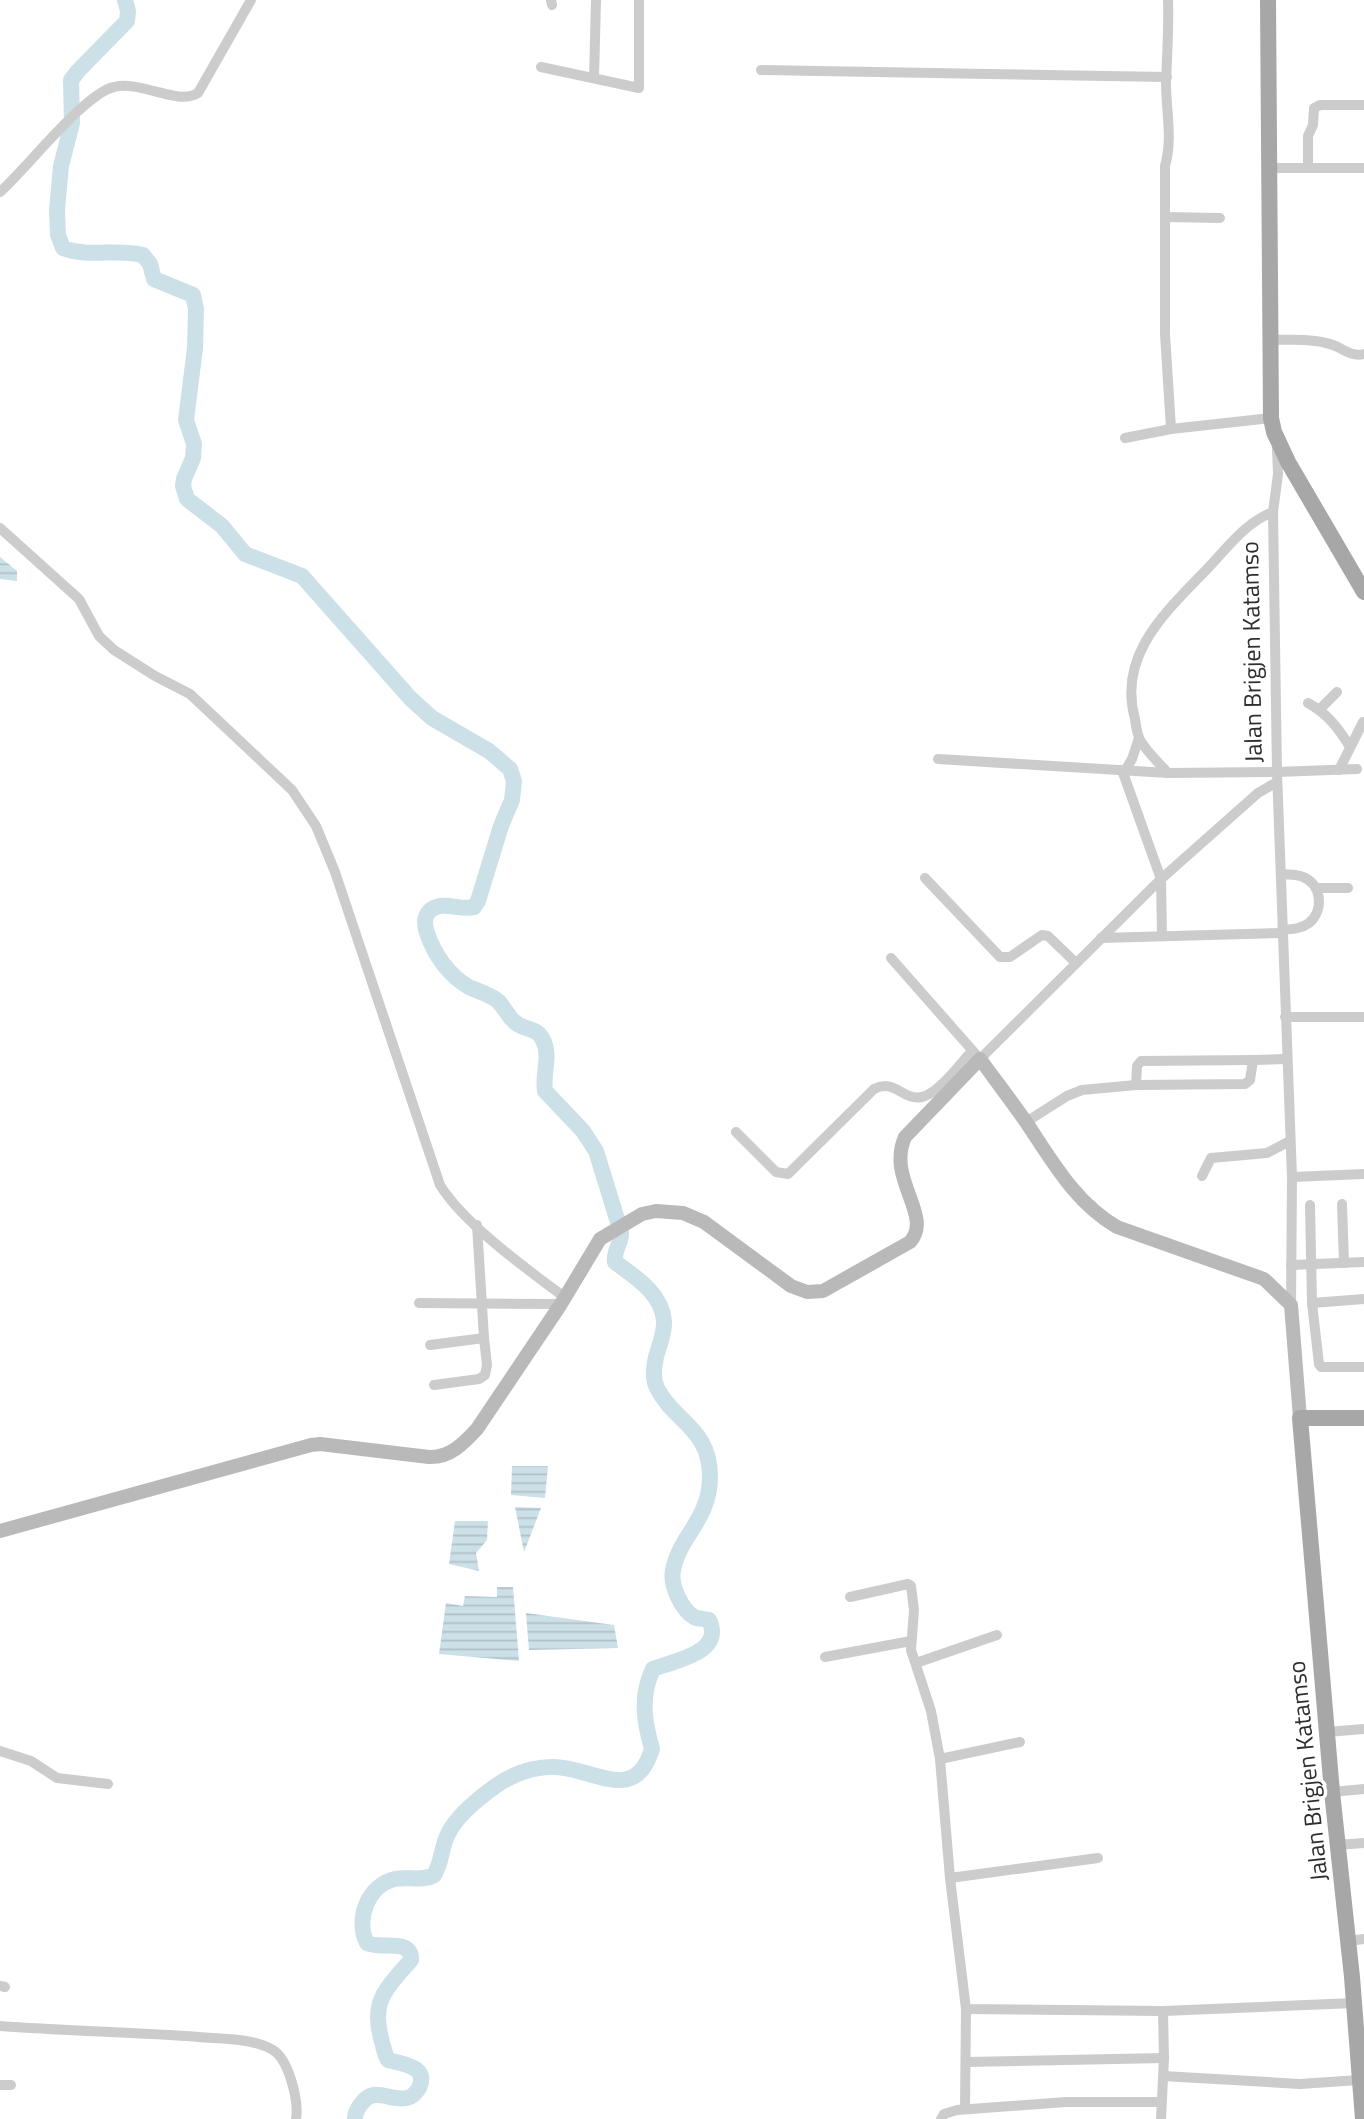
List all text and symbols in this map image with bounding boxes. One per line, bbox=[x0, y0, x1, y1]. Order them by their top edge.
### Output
street label: Jalan Brigjen Katamso bbox=[1231, 541, 1271, 763]
street label: Jalan Brigjen Katamso bbox=[1278, 1659, 1336, 1883]

